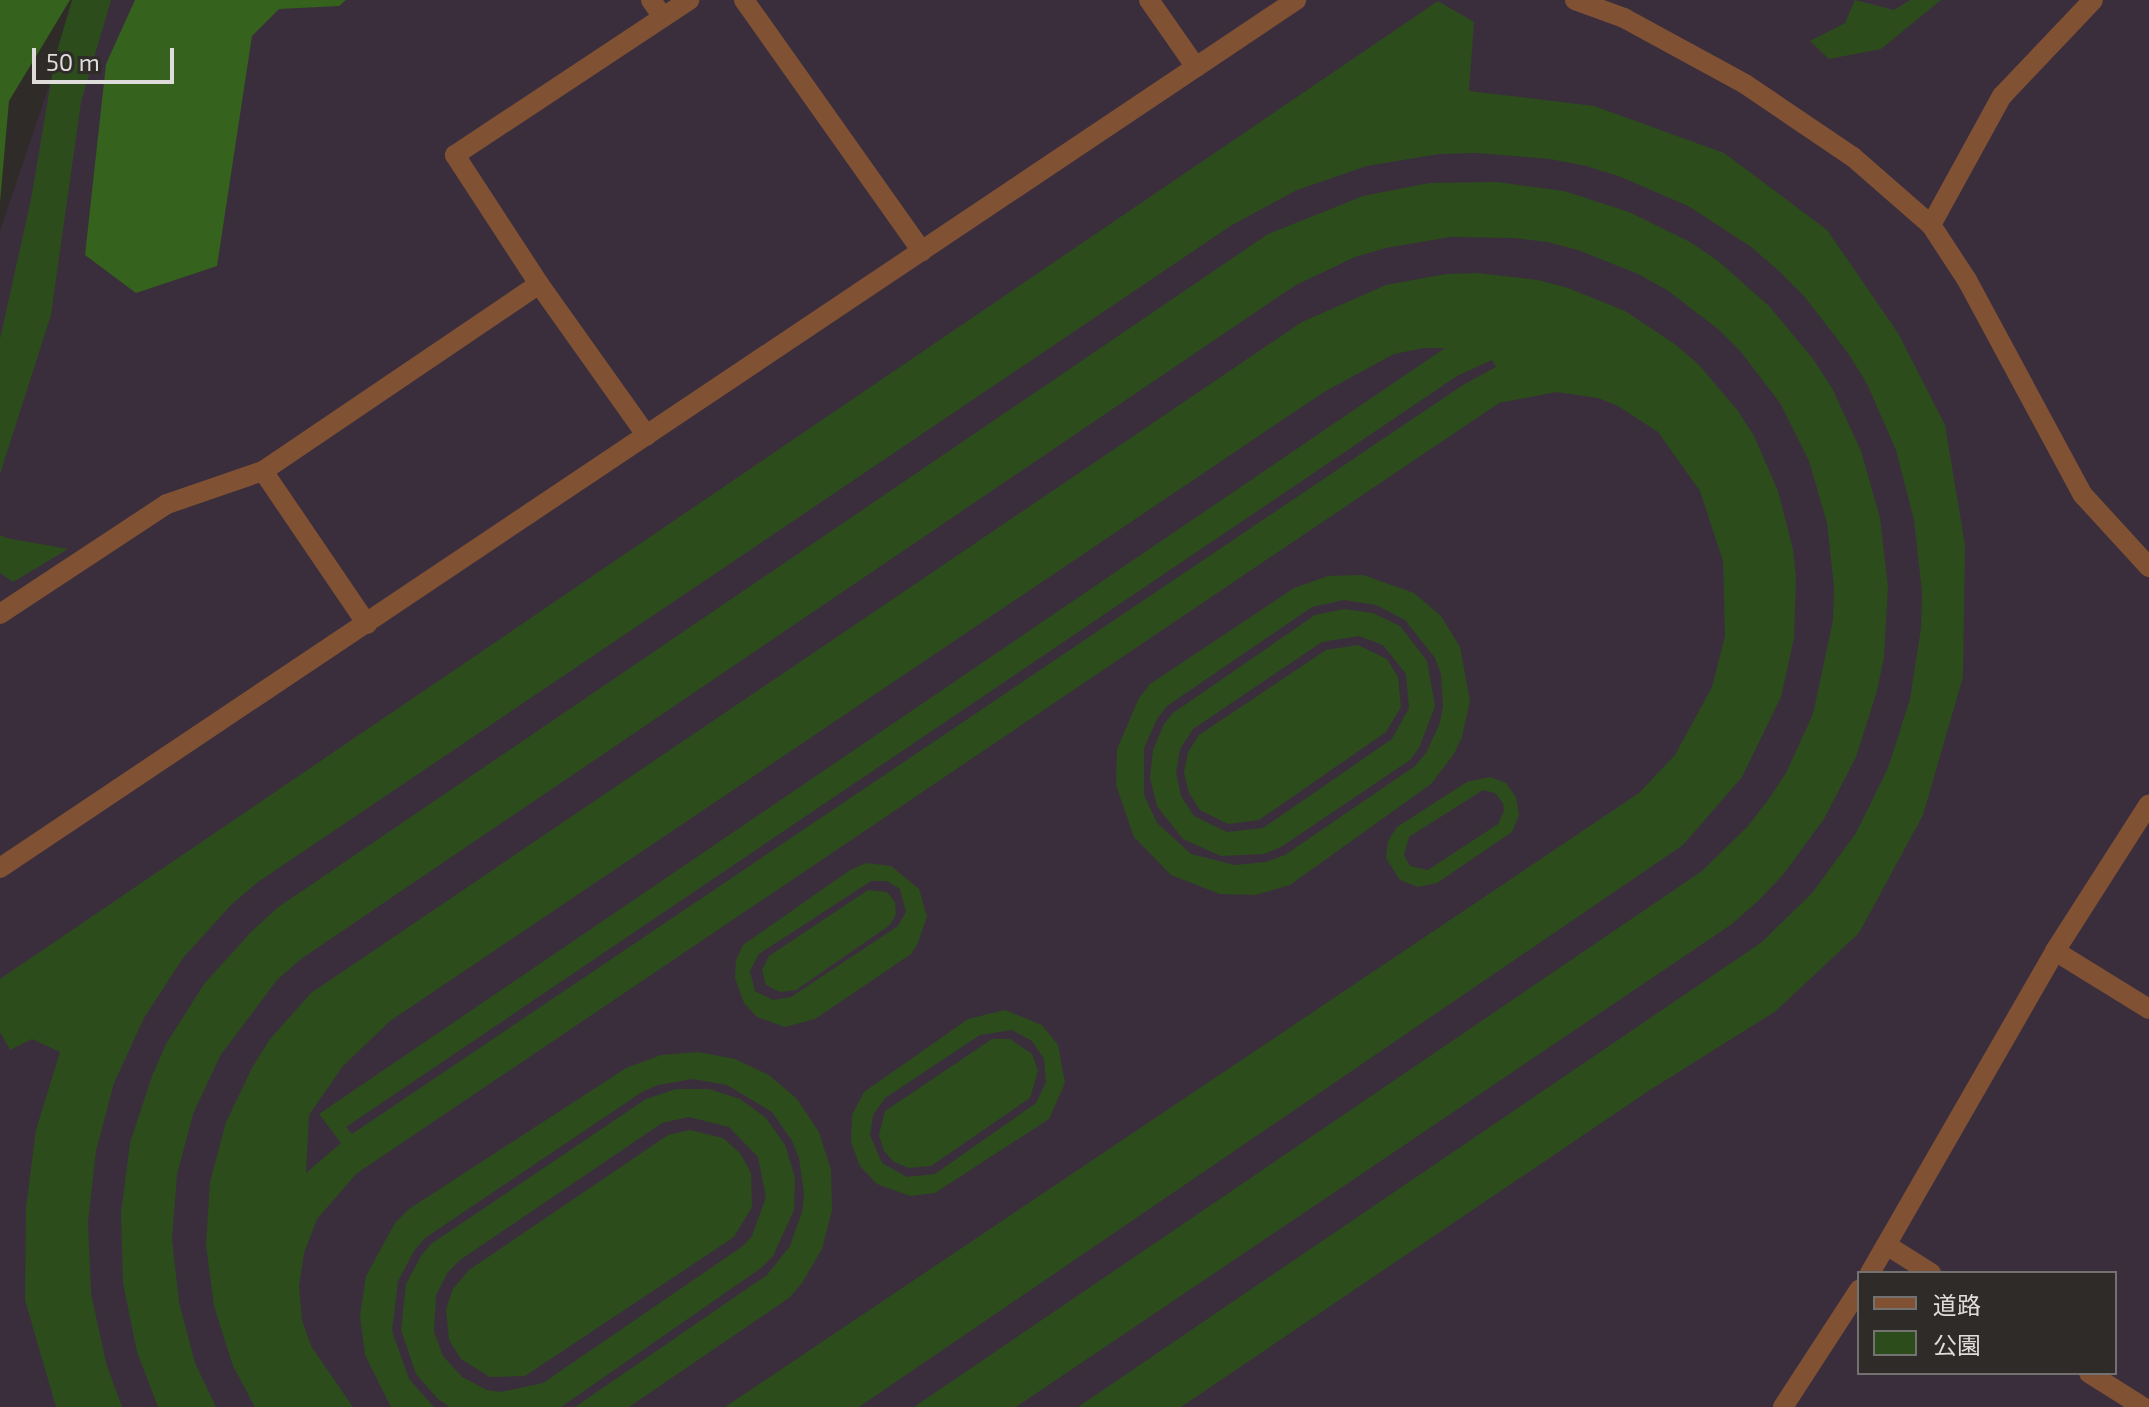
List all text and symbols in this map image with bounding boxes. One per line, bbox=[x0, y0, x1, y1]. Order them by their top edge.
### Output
scale bar bbox=[36, 32, 178, 82]
text: 50 m bbox=[46, 47, 100, 76]
legend bbox=[1857, 1271, 2117, 1375]
text: 道路 bbox=[1933, 1290, 1981, 1319]
text: 公園 bbox=[1933, 1330, 1981, 1359]

